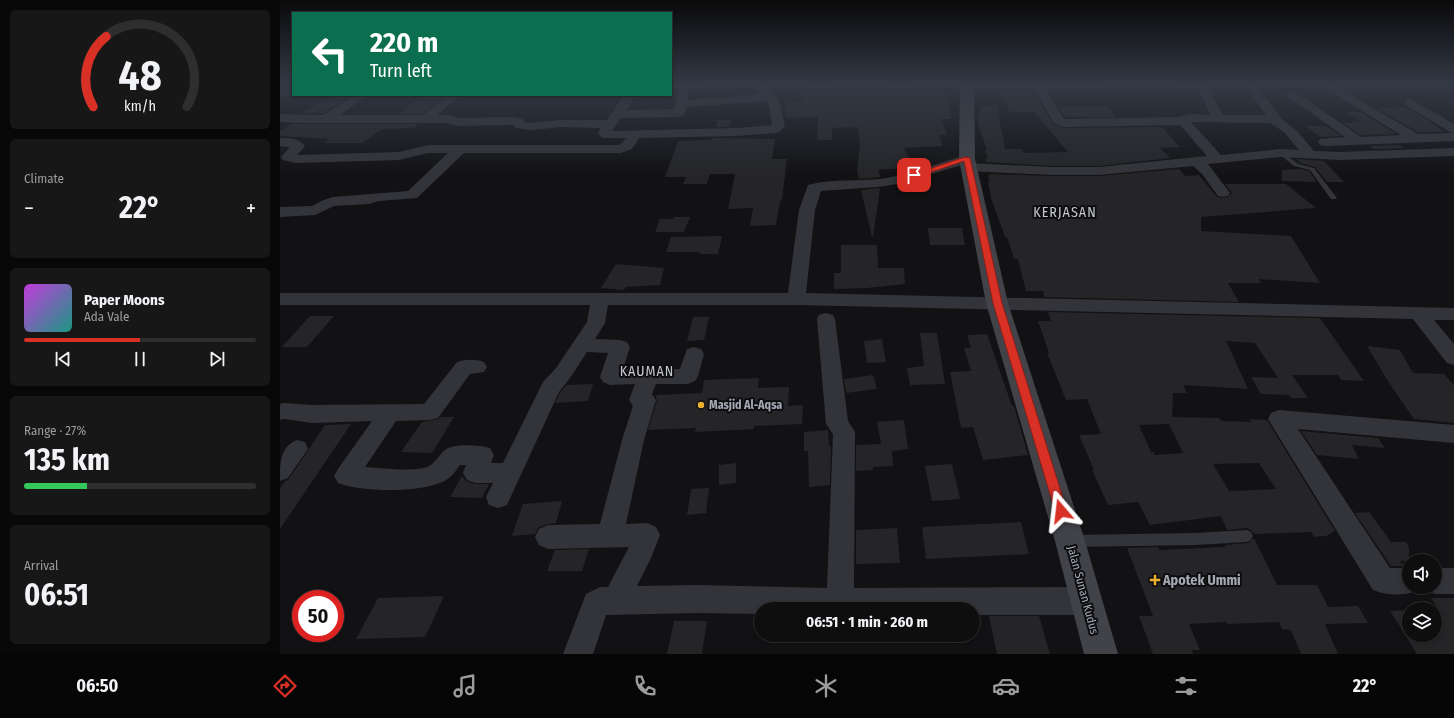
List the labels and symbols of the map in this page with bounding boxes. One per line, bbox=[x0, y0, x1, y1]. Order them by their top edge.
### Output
pin bbox=[897, 158, 931, 192]
district label: KERJASAN bbox=[1033, 204, 1097, 221]
district label: KAUMAN bbox=[620, 363, 674, 380]
place label: Masjid Al-Aqsa bbox=[709, 398, 782, 412]
marker: Masjid Al-Aqsa bbox=[696, 400, 706, 410]
position arrow bbox=[1040, 490, 1082, 532]
street label: Jalan Sunan Kudus bbox=[1064, 544, 1102, 636]
place label: Apotek Ummi bbox=[1162, 572, 1241, 589]
marker: Apotek Ummi bbox=[1150, 575, 1160, 585]
speed limit sign: 50 bbox=[292, 590, 344, 642]

